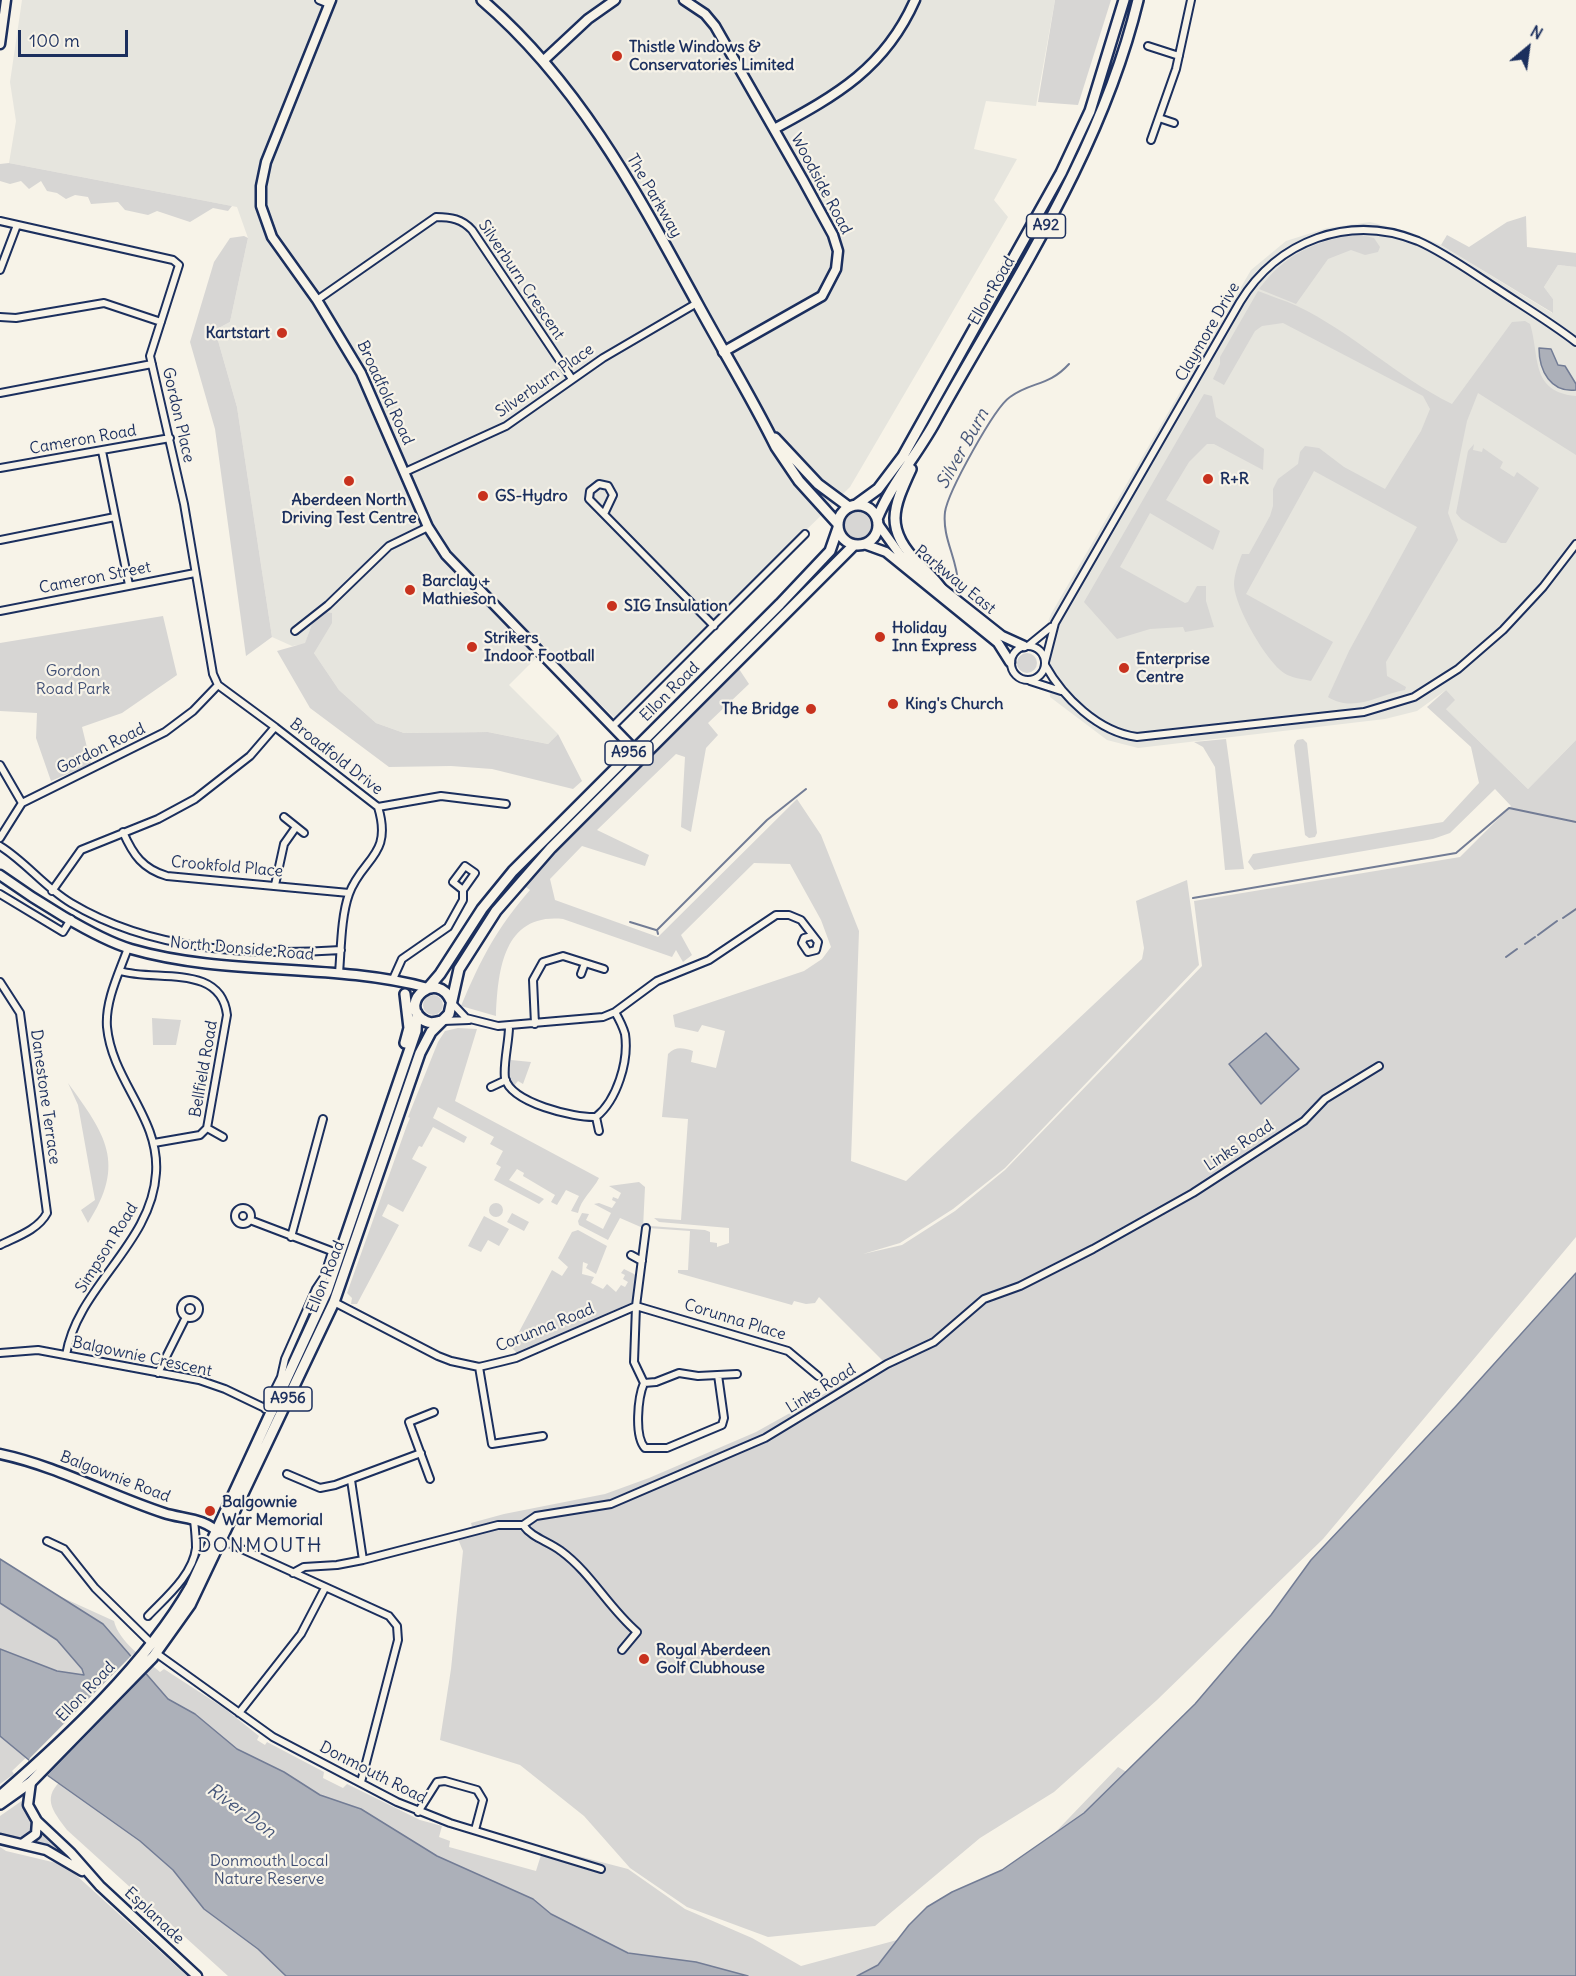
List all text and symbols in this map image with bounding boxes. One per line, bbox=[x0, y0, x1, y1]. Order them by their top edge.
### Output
scale bar bbox=[21, 18, 130, 56]
north arrow bbox=[1498, 18, 1558, 78]
text: N bbox=[1527, 21, 1546, 44]
text: 100 m bbox=[29, 29, 80, 52]
place label: Thistle Windows & Conservatories Limited bbox=[629, 37, 794, 75]
marker: Thistle Windows & Conservatories Limited bbox=[610, 49, 624, 63]
street label: Woodside Road bbox=[786, 130, 856, 238]
street label: The Parkway bbox=[622, 151, 686, 241]
road number: A92 bbox=[1026, 214, 1066, 238]
street label: Silverburn Crescent bbox=[474, 217, 568, 343]
street label: Ellon Road bbox=[965, 253, 1019, 329]
street label: Claymore Drive bbox=[1172, 279, 1244, 385]
place label: Kartstart bbox=[205, 323, 270, 343]
marker: Kartstart bbox=[275, 326, 289, 340]
street label: Broadfold Road bbox=[352, 338, 418, 448]
street label: Silverburn Place bbox=[492, 340, 598, 422]
street label: Gordon Place bbox=[158, 366, 198, 464]
water label: Silver Burn bbox=[932, 405, 994, 493]
street label: Cameron Road bbox=[28, 421, 138, 459]
place label: R+R bbox=[1220, 469, 1249, 489]
marker: R+R bbox=[1201, 472, 1215, 486]
marker: Aberdeen North Driving Test Centre bbox=[342, 474, 356, 488]
place label: GS-Hydro bbox=[495, 486, 568, 506]
marker: GS-Hydro bbox=[476, 489, 490, 503]
place label: Aberdeen North Driving Test Centre bbox=[281, 490, 417, 528]
street label: Parkway East bbox=[911, 542, 999, 618]
street label: Cameron Street bbox=[38, 558, 152, 598]
place label: Barclay + Mathieson bbox=[422, 571, 496, 609]
marker: Barclay + Mathieson bbox=[403, 583, 417, 597]
place label: SIG Insulation bbox=[624, 596, 728, 616]
marker: SIG Insulation bbox=[605, 599, 619, 613]
place label: Holiday Inn Express bbox=[892, 618, 977, 656]
place label: Strikers Indoor Football bbox=[484, 628, 595, 666]
marker: Holiday Inn Express bbox=[873, 630, 887, 644]
marker: Strikers Indoor Football bbox=[465, 640, 479, 654]
place label: Enterprise Centre bbox=[1136, 649, 1210, 687]
street label: Ellon Road bbox=[636, 658, 704, 726]
park label: Gordon Road Park bbox=[36, 661, 110, 699]
marker: Enterprise Centre bbox=[1117, 661, 1131, 675]
place label: King's Church bbox=[905, 694, 1004, 714]
marker: King's Church bbox=[886, 697, 900, 711]
place label: The Bridge bbox=[721, 699, 799, 719]
marker: The Bridge bbox=[804, 702, 818, 716]
street label: Broadfold Drive bbox=[286, 715, 386, 799]
street label: Gordon Road bbox=[54, 719, 148, 779]
road number: A956 bbox=[605, 741, 653, 765]
street label: Crookfold Place bbox=[170, 853, 284, 881]
street label: North Donside Road bbox=[169, 933, 315, 965]
street label: Bellfield Road bbox=[186, 1019, 222, 1119]
street label: Danestone Terrace bbox=[26, 1028, 64, 1166]
street label: Links Road bbox=[1201, 1117, 1277, 1175]
street label: Simpson Road bbox=[72, 1199, 142, 1297]
street label: Ellon Road bbox=[303, 1238, 349, 1316]
street label: Corunna Place bbox=[682, 1295, 788, 1345]
street label: Corunna Road bbox=[493, 1300, 597, 1356]
street label: Balgownie Crescent bbox=[70, 1333, 214, 1381]
street label: Links Road bbox=[783, 1360, 859, 1418]
road number: A956 bbox=[264, 1387, 312, 1411]
street label: Balgownie Road bbox=[57, 1447, 173, 1507]
place label: Balgownie War Memorial bbox=[222, 1492, 323, 1530]
marker: Balgownie War Memorial bbox=[203, 1504, 217, 1518]
district label: DONMOUTH bbox=[197, 1534, 323, 1558]
place label: Royal Aberdeen Golf Clubhouse bbox=[656, 1640, 771, 1678]
marker: Royal Aberdeen Golf Clubhouse bbox=[637, 1652, 651, 1666]
street label: Ellon Road bbox=[53, 1658, 119, 1726]
street label: Donmouth Road bbox=[316, 1738, 430, 1808]
water label: River Don bbox=[203, 1779, 279, 1843]
park label: Donmouth Local Nature Reserve bbox=[210, 1851, 328, 1889]
street label: Esplanade bbox=[120, 1883, 188, 1949]

